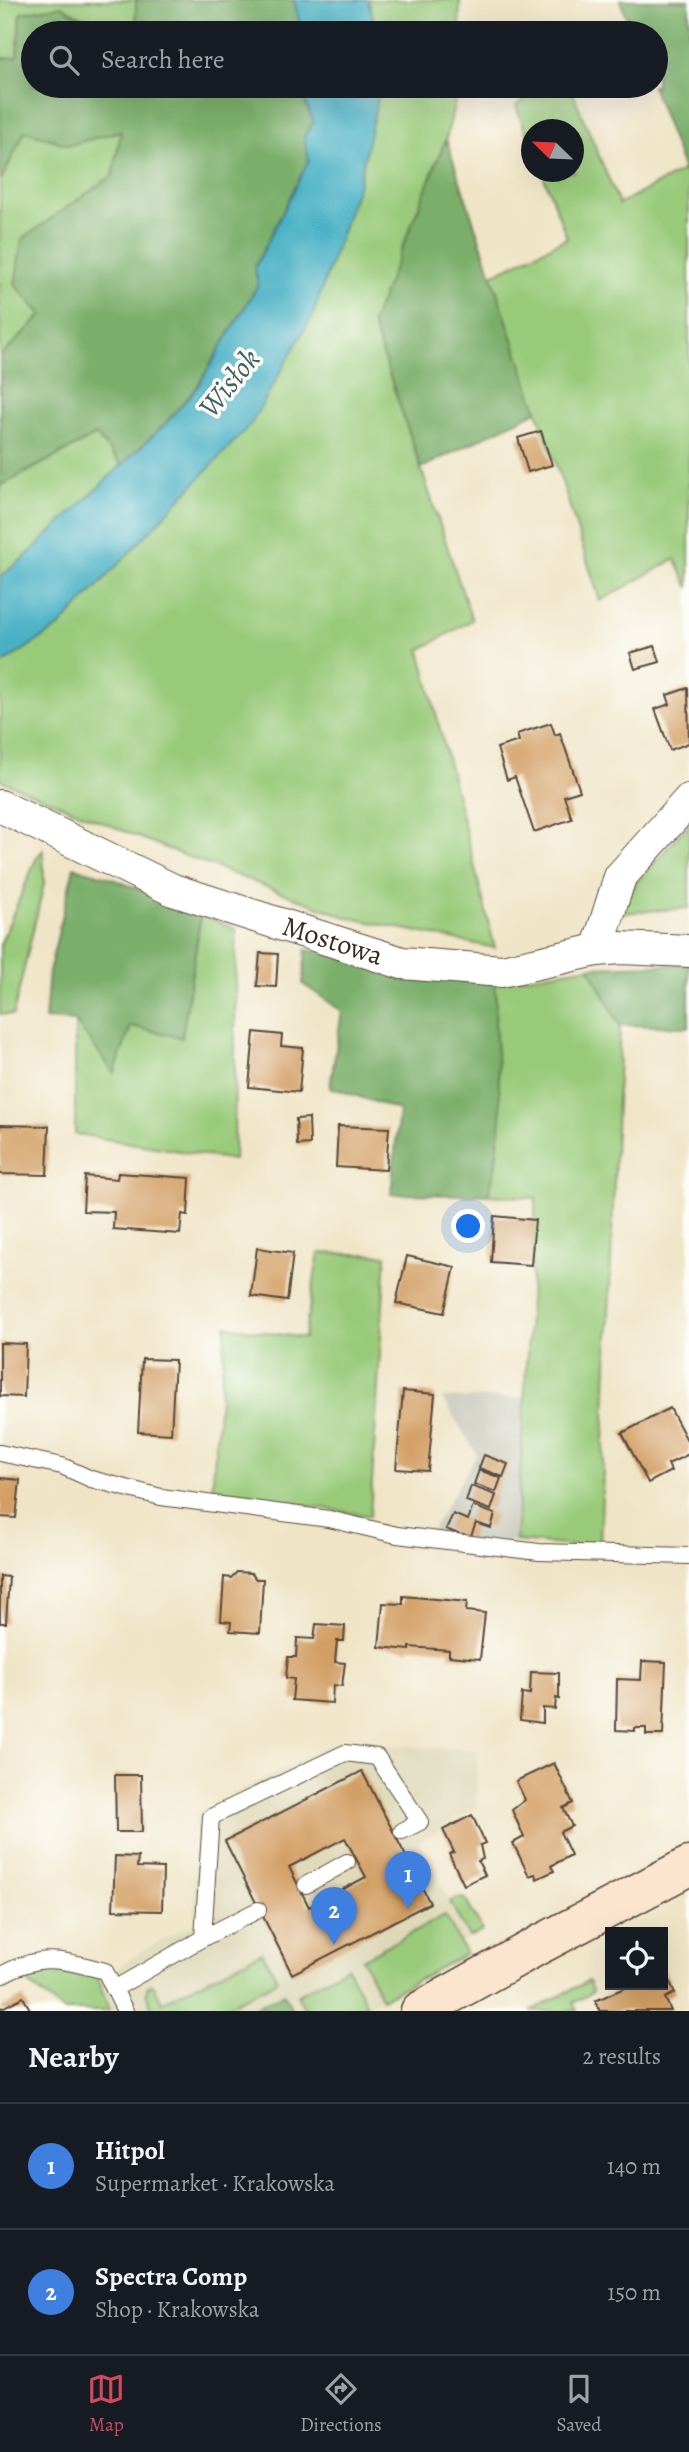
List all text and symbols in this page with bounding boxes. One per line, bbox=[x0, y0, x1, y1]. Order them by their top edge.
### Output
search box bbox=[21, 21, 668, 98]
icon: search bbox=[45, 41, 83, 79]
text: Search here bbox=[101, 42, 225, 77]
north arrow bbox=[521, 119, 584, 182]
water label: Wisłok bbox=[189, 340, 269, 426]
street label: Mostowa bbox=[278, 907, 388, 975]
your location bbox=[451, 1209, 485, 1243]
pin: 1 bbox=[385, 1851, 431, 1909]
pin: 2 bbox=[311, 1887, 357, 1945]
map controls bbox=[605, 1927, 668, 1990]
button: locate bbox=[605, 1927, 668, 1990]
text: Nearby bbox=[28, 2037, 119, 2077]
text: 2 results bbox=[583, 2041, 661, 2072]
text: Hitpol bbox=[95, 2133, 165, 2168]
text: 1 bbox=[47, 2151, 55, 2182]
text: 140 m bbox=[607, 2151, 661, 2182]
text: Supermarket · Krakowska bbox=[95, 2168, 335, 2199]
text: Spectra Comp bbox=[95, 2259, 247, 2294]
text: 2 bbox=[45, 2277, 57, 2308]
text: 150 m bbox=[607, 2277, 661, 2308]
text: Shop · Krakowska bbox=[95, 2294, 259, 2325]
tab: Map bbox=[87, 2370, 125, 2438]
tab: Directions bbox=[300, 2370, 382, 2438]
tab: Saved bbox=[557, 2370, 602, 2438]

